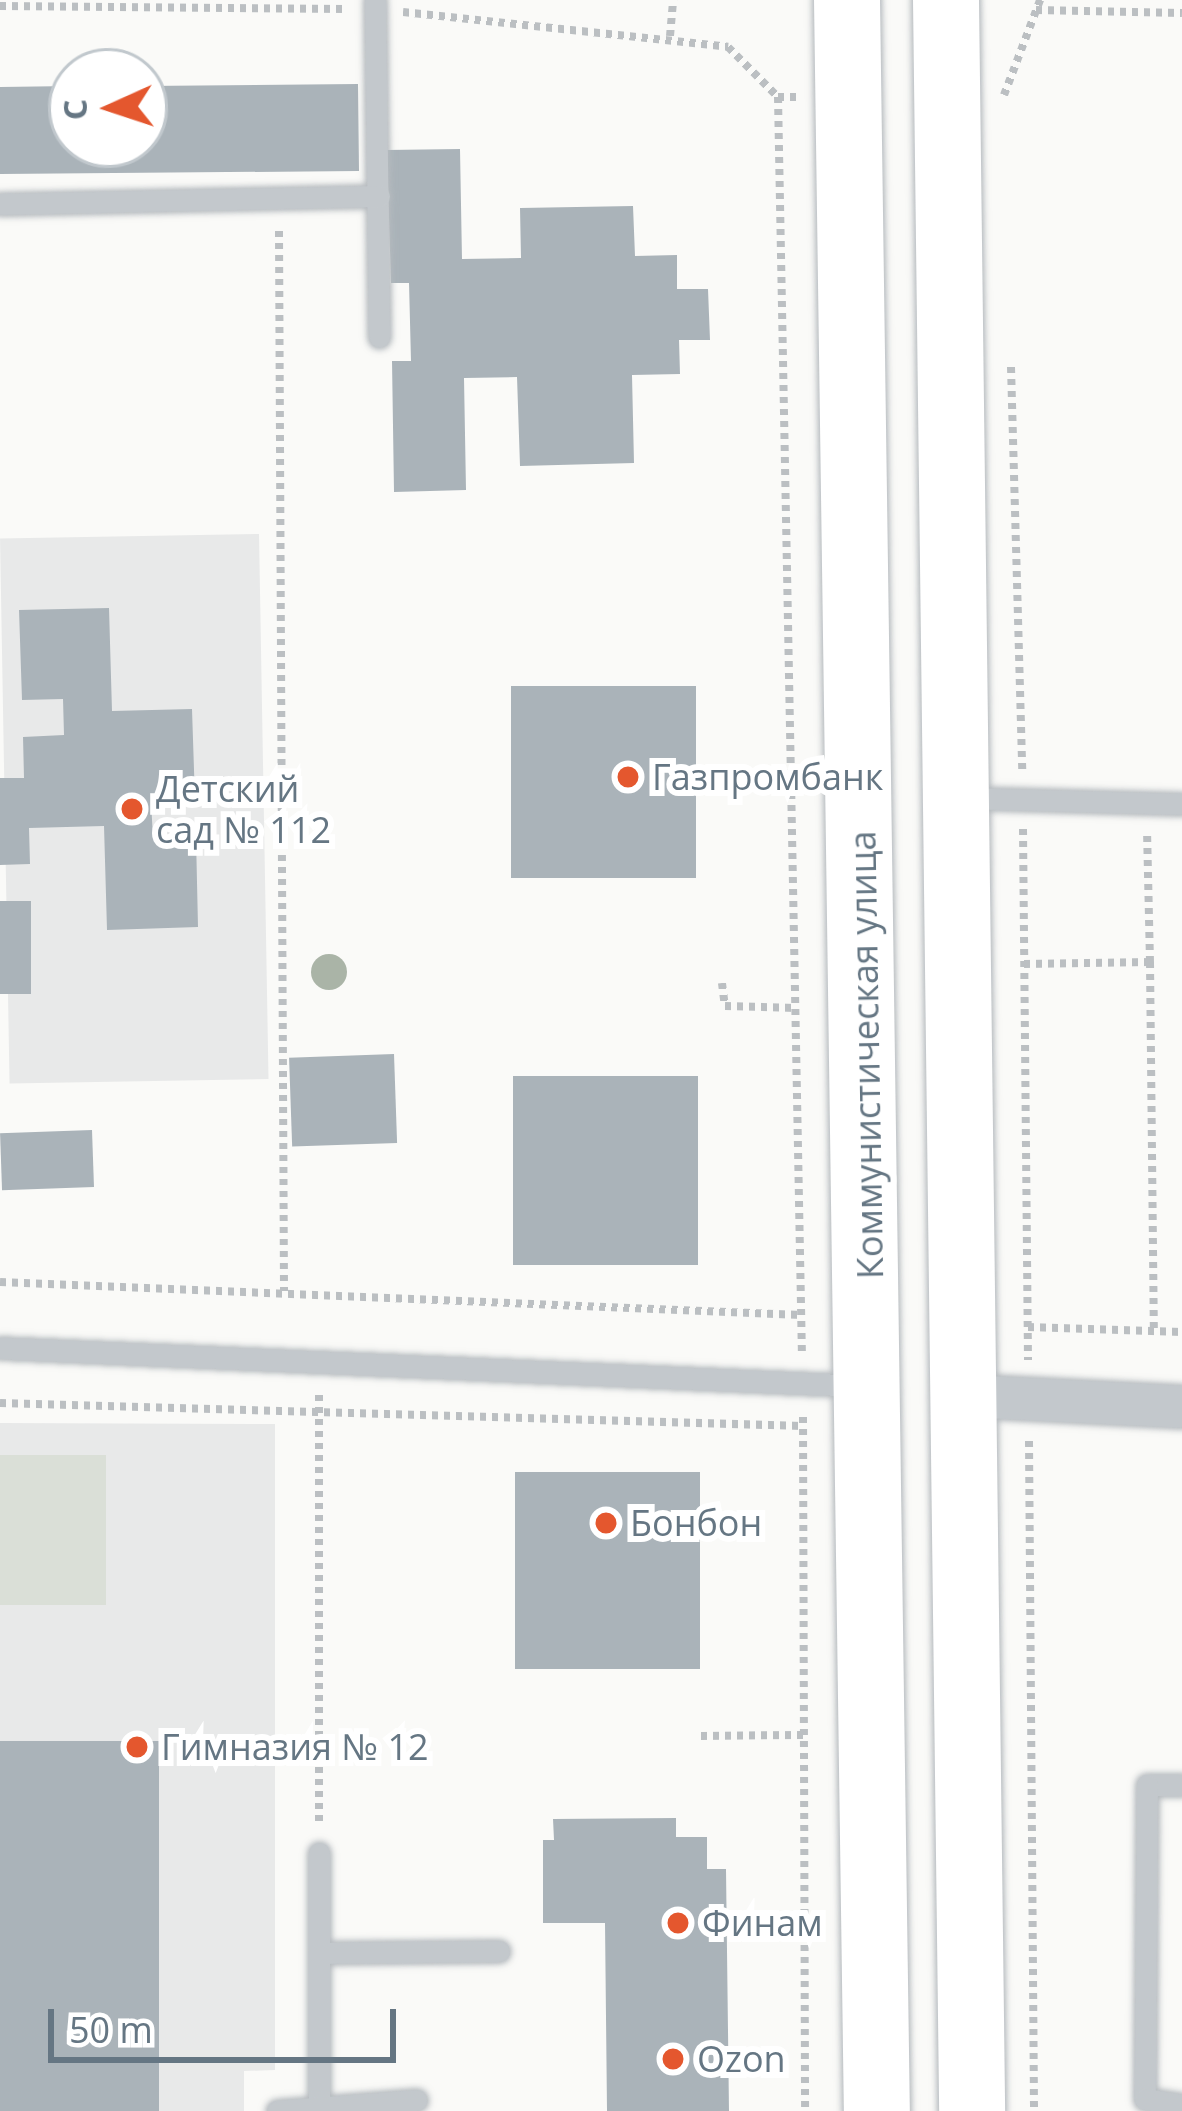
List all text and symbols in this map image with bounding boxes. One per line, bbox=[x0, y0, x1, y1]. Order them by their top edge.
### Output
north arrow bbox=[48, 48, 168, 168]
text: С bbox=[52, 98, 98, 121]
place label: Газпромбанк bbox=[652, 755, 883, 799]
marker: Газпромбанк bbox=[615, 764, 641, 790]
place label: Детский сад № 112 bbox=[156, 766, 331, 851]
marker: Детский сад № 112 bbox=[119, 796, 145, 822]
street label: Коммунистическая улица bbox=[840, 830, 892, 1280]
place label: Бонбон bbox=[630, 1501, 762, 1545]
marker: Бонбон bbox=[593, 1510, 619, 1536]
place label: Гимназия № 12 bbox=[161, 1725, 429, 1769]
marker: Гимназия № 12 bbox=[124, 1734, 150, 1760]
place label: Финам bbox=[702, 1901, 823, 1945]
marker: Финам bbox=[665, 1910, 691, 1936]
scale bar bbox=[54, 1985, 402, 2059]
text: 50 m bbox=[69, 2005, 153, 2054]
place label: Ozon bbox=[697, 2037, 786, 2081]
marker: Ozon bbox=[660, 2046, 686, 2072]

